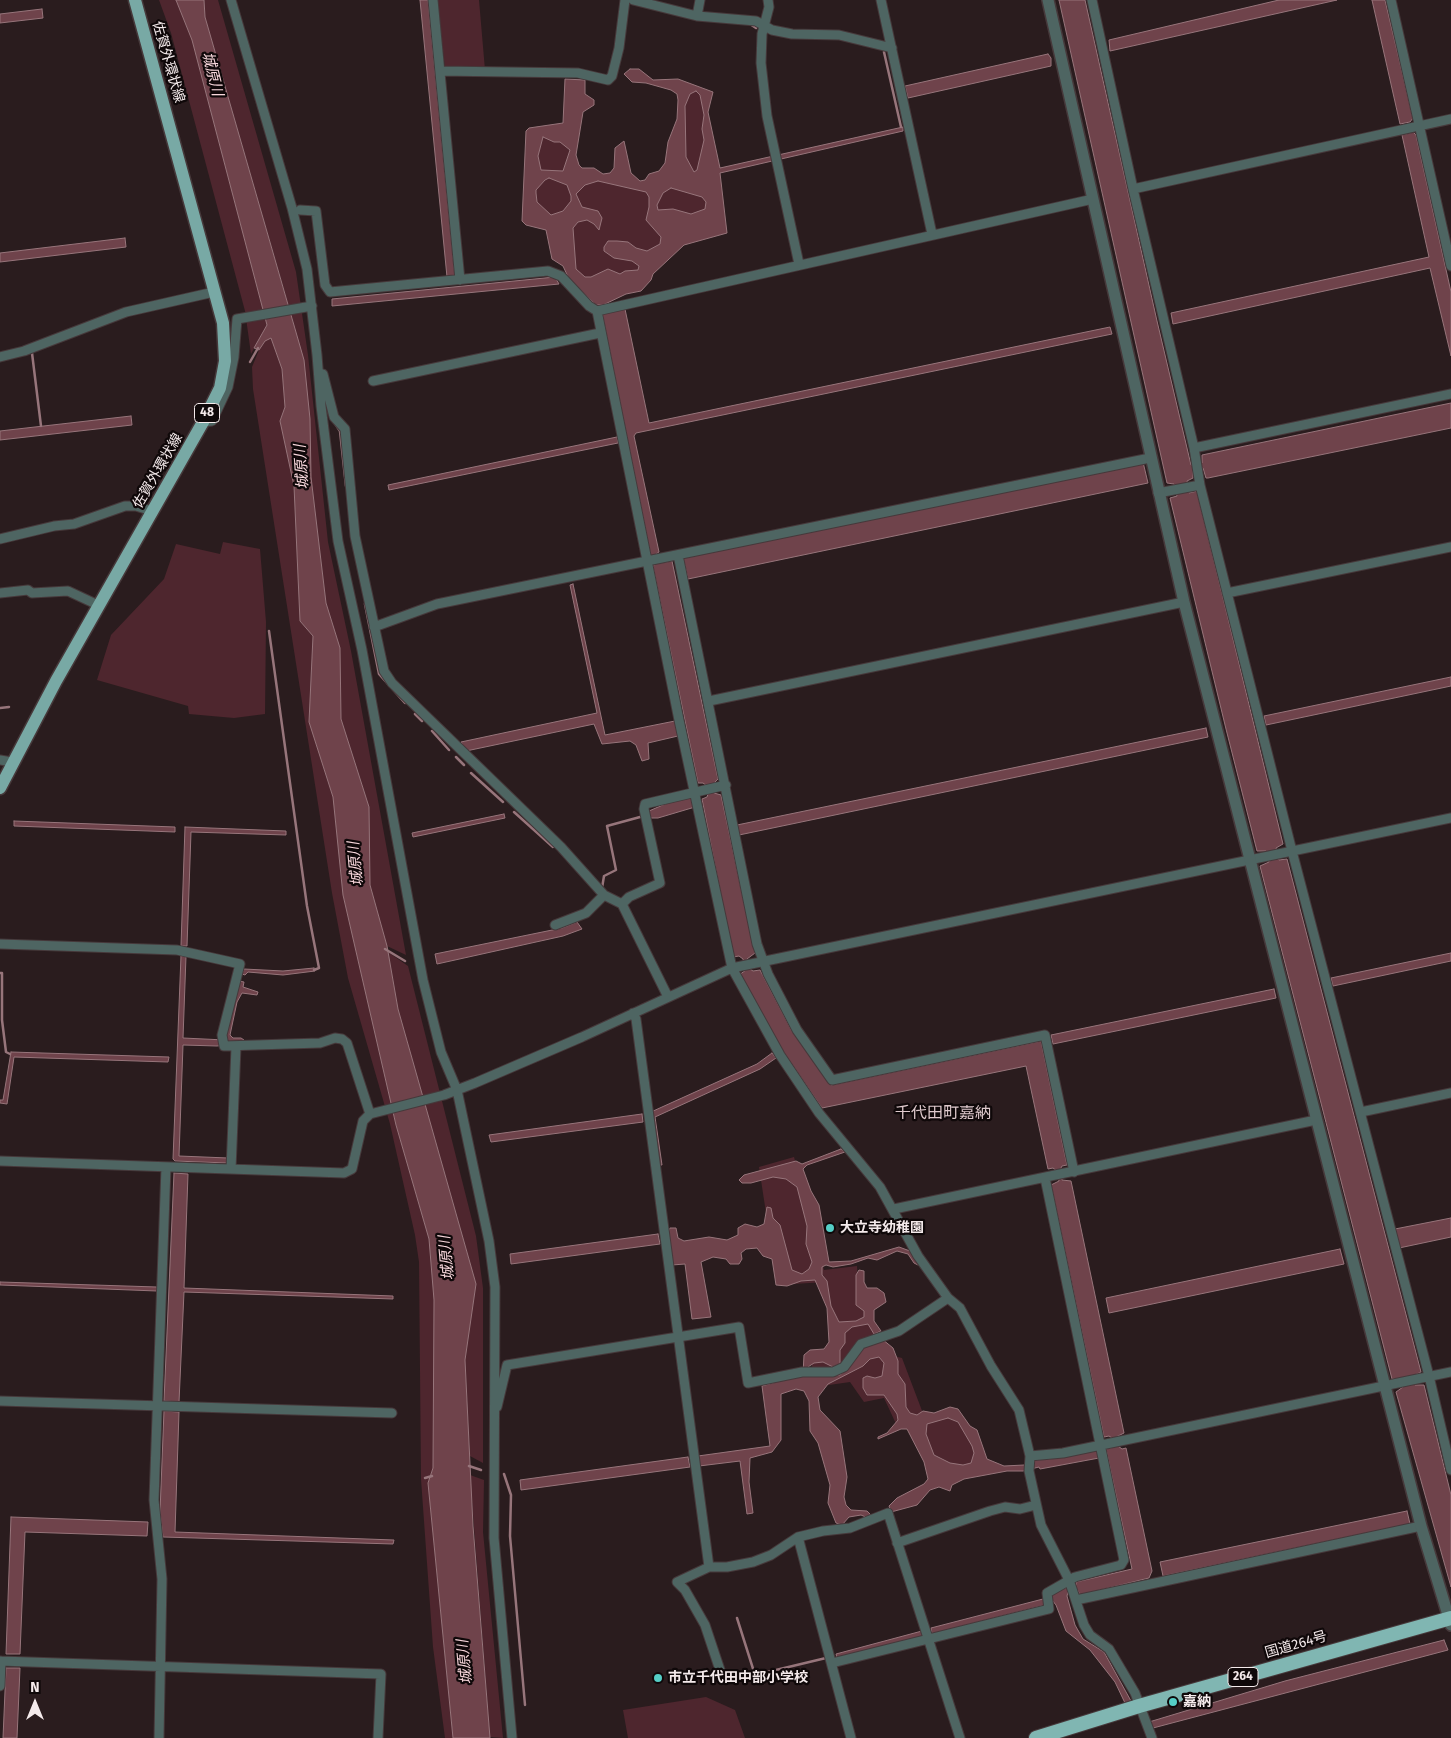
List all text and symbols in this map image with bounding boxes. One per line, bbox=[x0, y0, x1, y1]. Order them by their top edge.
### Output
street label: 佐賀外環状線 bbox=[148, 19, 188, 105]
water label: 城原川 bbox=[198, 50, 226, 98]
road number: 48 bbox=[194, 403, 220, 422]
street label: 佐賀外環状線 bbox=[130, 430, 186, 512]
water label: 城原川 bbox=[291, 444, 313, 490]
water label: 城原川 bbox=[345, 841, 367, 887]
district label: 千代田町嘉納 bbox=[895, 1104, 991, 1124]
place label: 大立寺幼稚園 bbox=[840, 1220, 924, 1236]
marker: 大立寺幼稚園 bbox=[824, 1222, 836, 1234]
water label: 城原川 bbox=[436, 1235, 458, 1281]
street label: 国道264号 bbox=[1263, 1628, 1329, 1662]
water label: 城原川 bbox=[454, 1639, 476, 1685]
road number: 264 bbox=[1228, 1668, 1258, 1686]
place label: 市立千代田中部小学校 bbox=[668, 1670, 808, 1686]
marker: 市立千代田中部小学校 bbox=[652, 1672, 664, 1684]
north arrow bbox=[10, 1678, 60, 1728]
text: N bbox=[30, 1679, 40, 1696]
place label: 嘉納 bbox=[1183, 1694, 1211, 1710]
marker: 嘉納 bbox=[1167, 1696, 1179, 1708]

